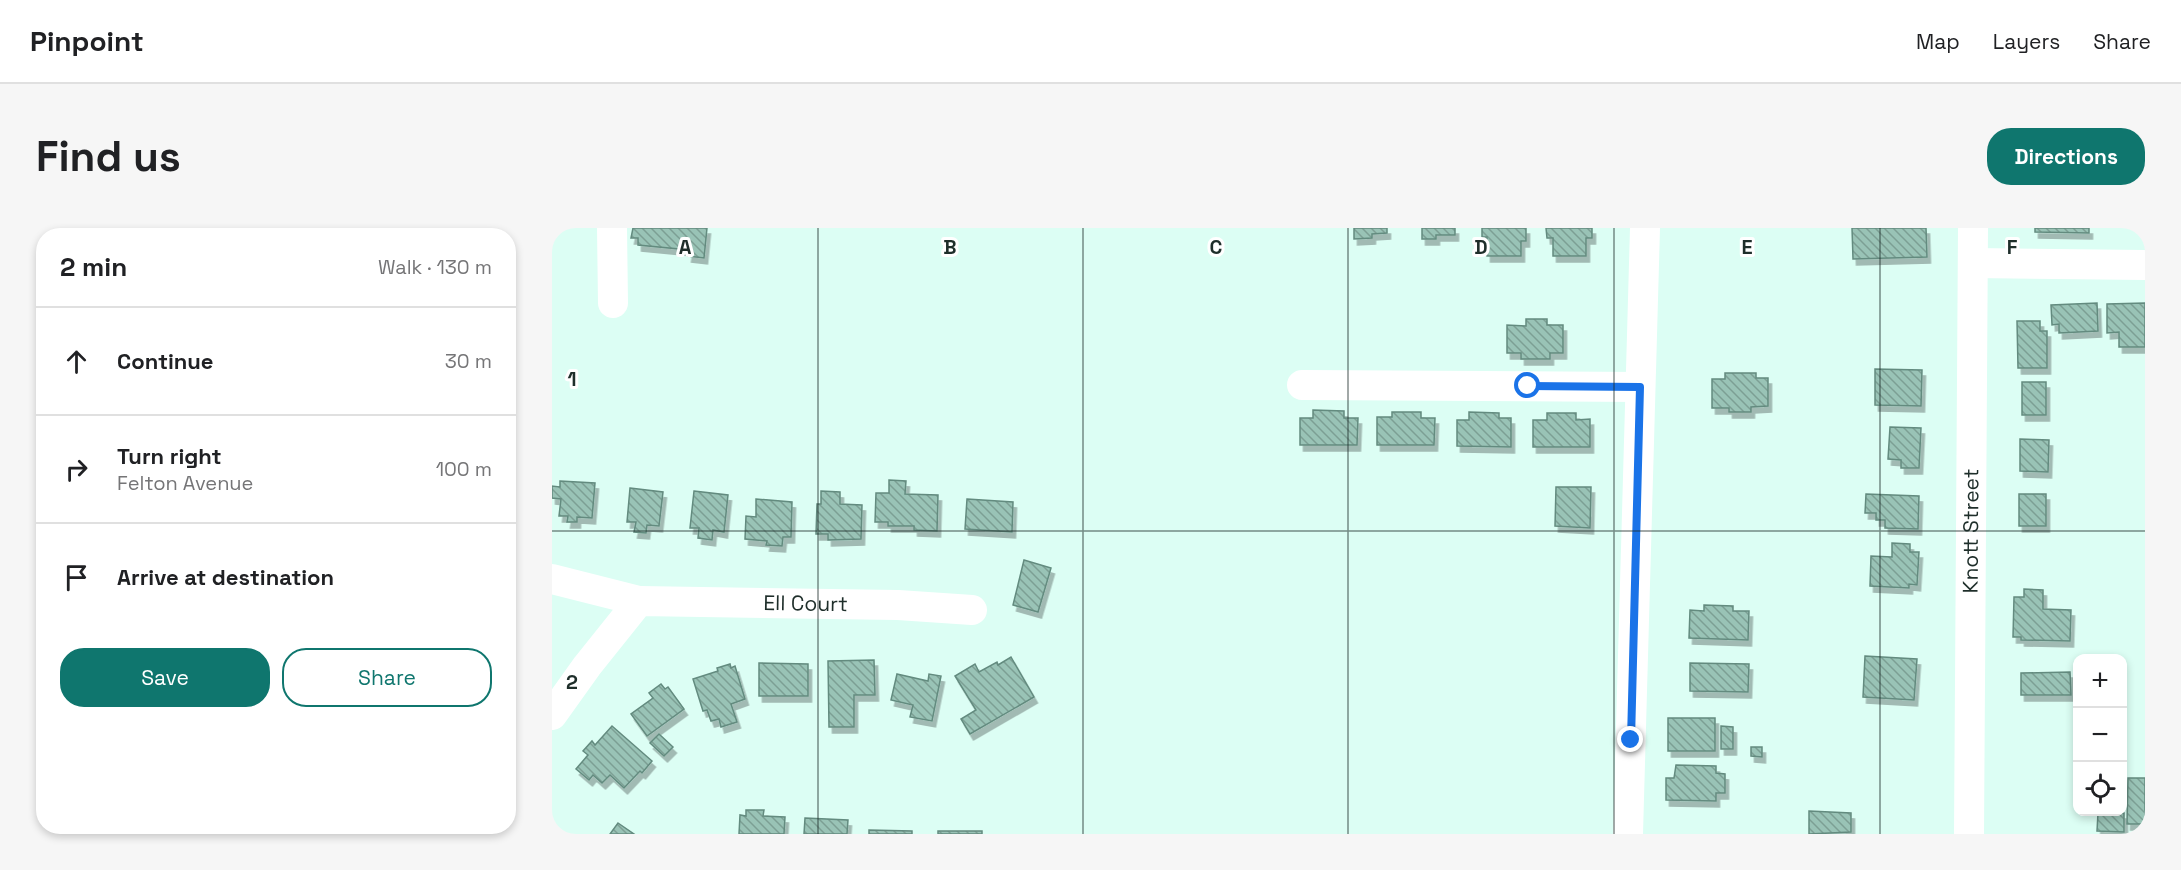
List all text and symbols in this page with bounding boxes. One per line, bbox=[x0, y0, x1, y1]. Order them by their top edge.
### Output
text: Pinpoint bbox=[30, 23, 144, 59]
text: Map bbox=[1916, 28, 1960, 55]
text: Layers bbox=[1993, 28, 2060, 55]
text: Share bbox=[2093, 28, 2151, 55]
button: Directions bbox=[1987, 128, 2145, 185]
text: Find us bbox=[36, 130, 181, 183]
text: A bbox=[679, 234, 692, 260]
text: B bbox=[943, 234, 957, 260]
text: C bbox=[1210, 234, 1223, 260]
text: D bbox=[1474, 234, 1488, 260]
text: E bbox=[1741, 234, 1753, 260]
text: F bbox=[2007, 234, 2018, 260]
text: 2 min bbox=[60, 250, 127, 284]
text: Walk · 130 m bbox=[378, 254, 492, 280]
icon: ahead bbox=[60, 345, 93, 378]
text: Continue bbox=[117, 347, 213, 375]
text: 30 m bbox=[445, 348, 492, 374]
text: 1 bbox=[567, 366, 577, 392]
route start bbox=[1514, 372, 1540, 398]
text: Turn right bbox=[117, 442, 222, 470]
icon: right bbox=[60, 453, 93, 486]
text: 100 m bbox=[436, 456, 492, 482]
street label: Knott Street bbox=[1957, 469, 1984, 593]
text: Felton Avenue bbox=[117, 470, 253, 496]
icon: arrive bbox=[60, 561, 93, 594]
text: Arrive at destination bbox=[117, 563, 334, 591]
street label: Ell Court bbox=[763, 589, 848, 617]
button: Save bbox=[60, 648, 270, 707]
button: Share bbox=[282, 648, 492, 707]
map controls bbox=[2073, 654, 2127, 816]
button: + bbox=[2073, 654, 2127, 708]
text: 2 bbox=[566, 669, 578, 695]
button: − bbox=[2073, 708, 2127, 762]
route end bbox=[1617, 726, 1643, 752]
button: locate bbox=[2073, 762, 2127, 816]

